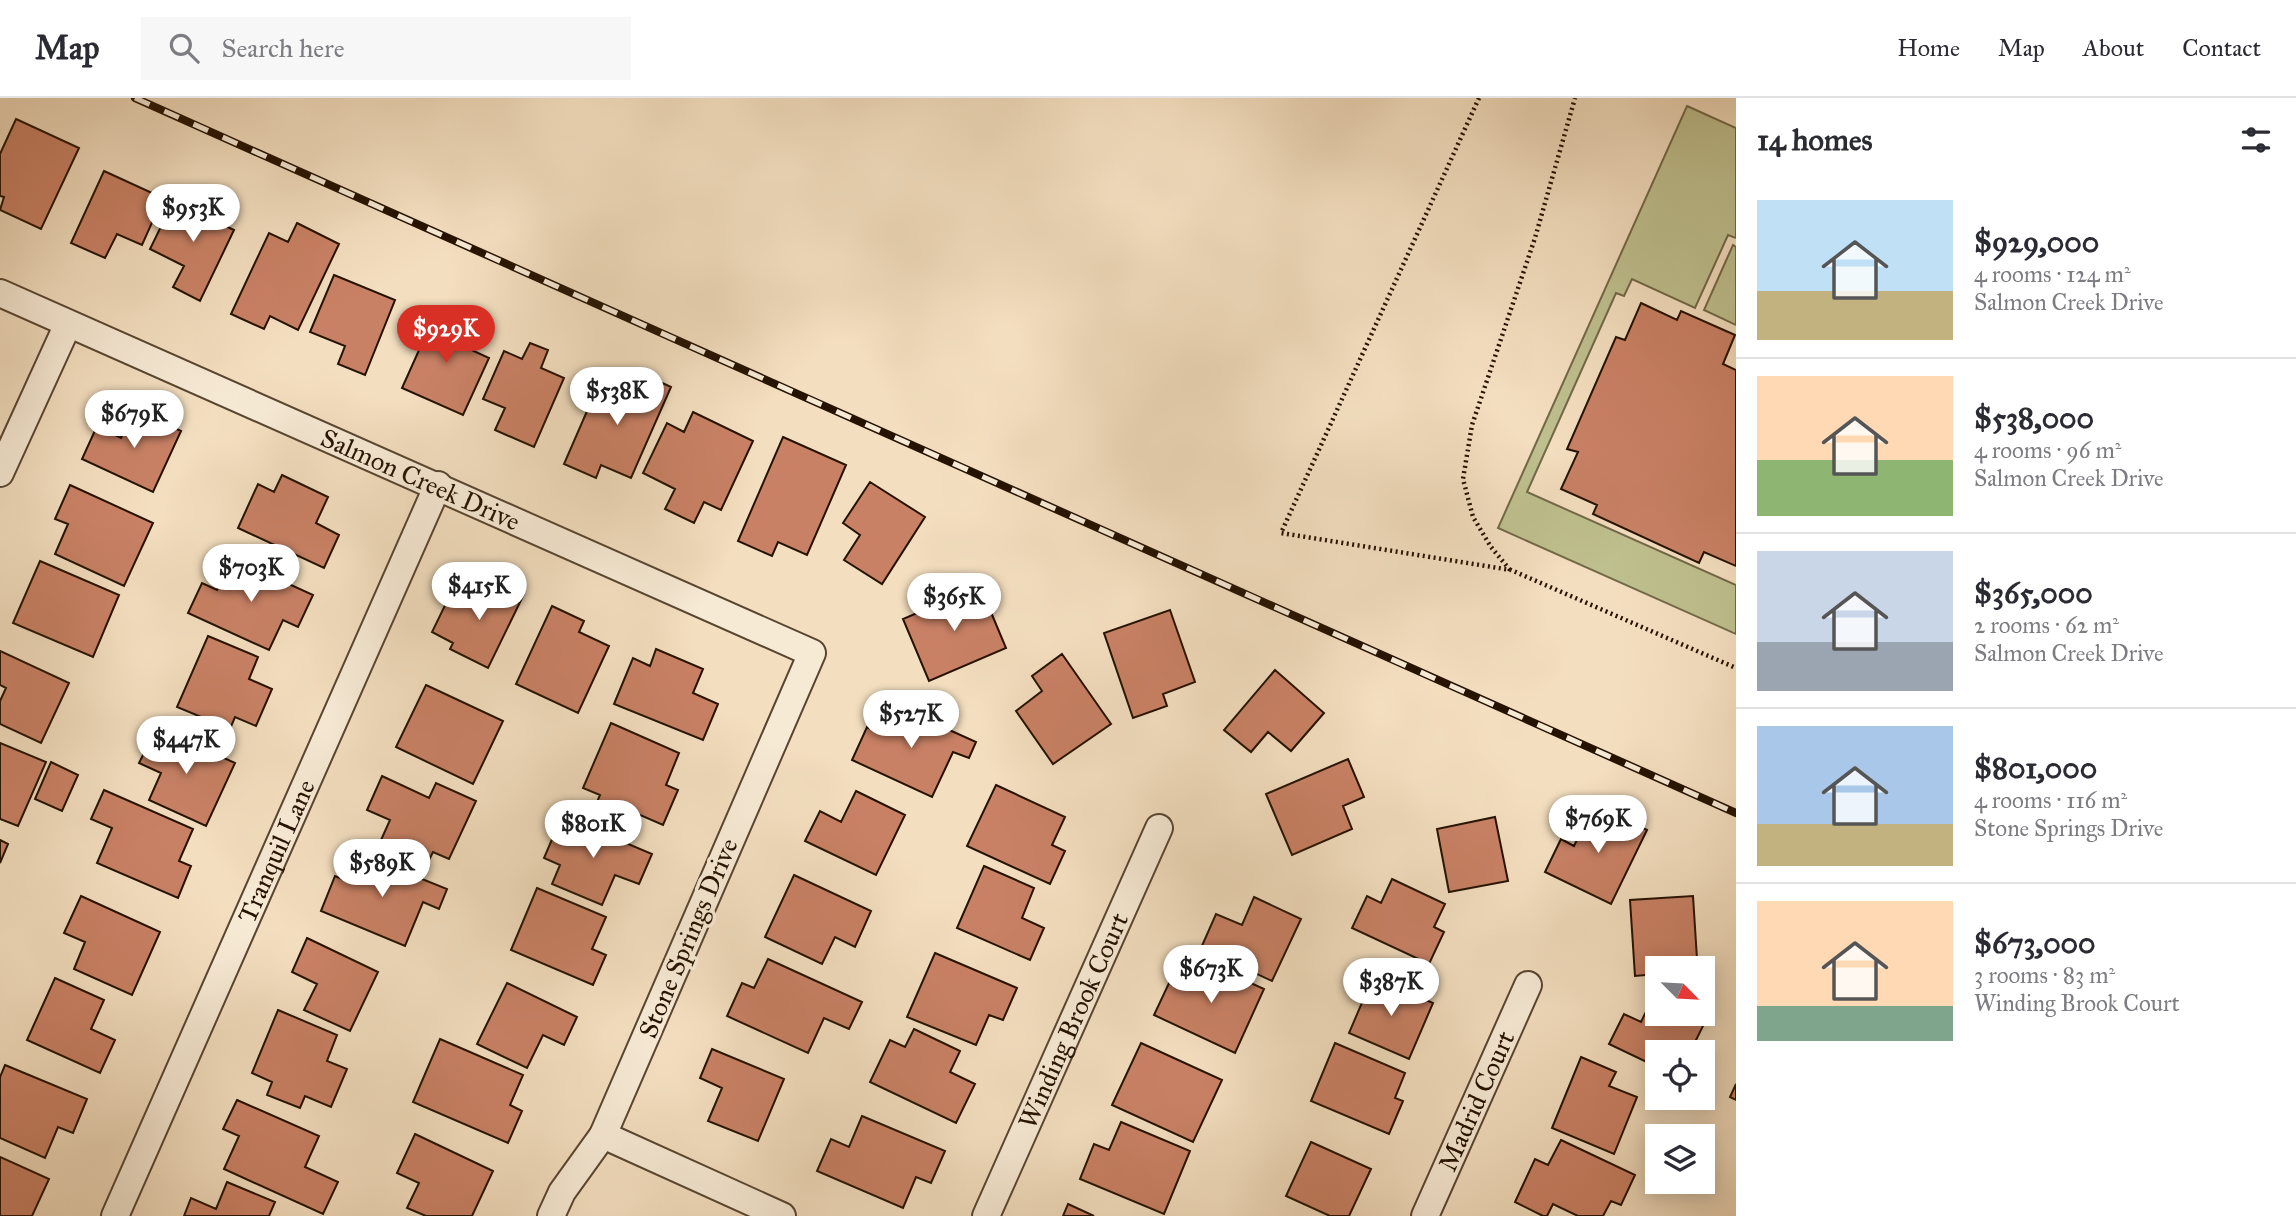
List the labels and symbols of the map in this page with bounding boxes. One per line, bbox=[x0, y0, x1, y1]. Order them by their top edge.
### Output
pin: $953K bbox=[144, 184, 242, 244]
pin: $929K bbox=[397, 306, 495, 365]
pin: $538K bbox=[568, 368, 666, 427]
pin: $679K bbox=[85, 390, 183, 450]
street label: Salmon Creek Drive bbox=[316, 421, 525, 538]
pin: $703K bbox=[202, 545, 300, 604]
pin: $415K bbox=[430, 562, 528, 622]
pin: $365K bbox=[905, 574, 1003, 633]
pin: $527K bbox=[862, 690, 960, 750]
pin: $447K bbox=[137, 716, 235, 776]
street label: Tranquil Lane bbox=[231, 774, 322, 928]
pin: $769K bbox=[1549, 796, 1647, 855]
pin: $801K bbox=[544, 800, 642, 860]
street label: Stone Springs Drive bbox=[631, 833, 745, 1043]
pin: $589K bbox=[333, 840, 431, 899]
street label: Winding Brook Court bbox=[1011, 908, 1135, 1133]
pin: $673K bbox=[1162, 946, 1260, 1005]
north arrow bbox=[1645, 956, 1715, 1026]
pin: $387K bbox=[1342, 958, 1440, 1018]
street label: Madrid Court bbox=[1431, 1026, 1522, 1176]

